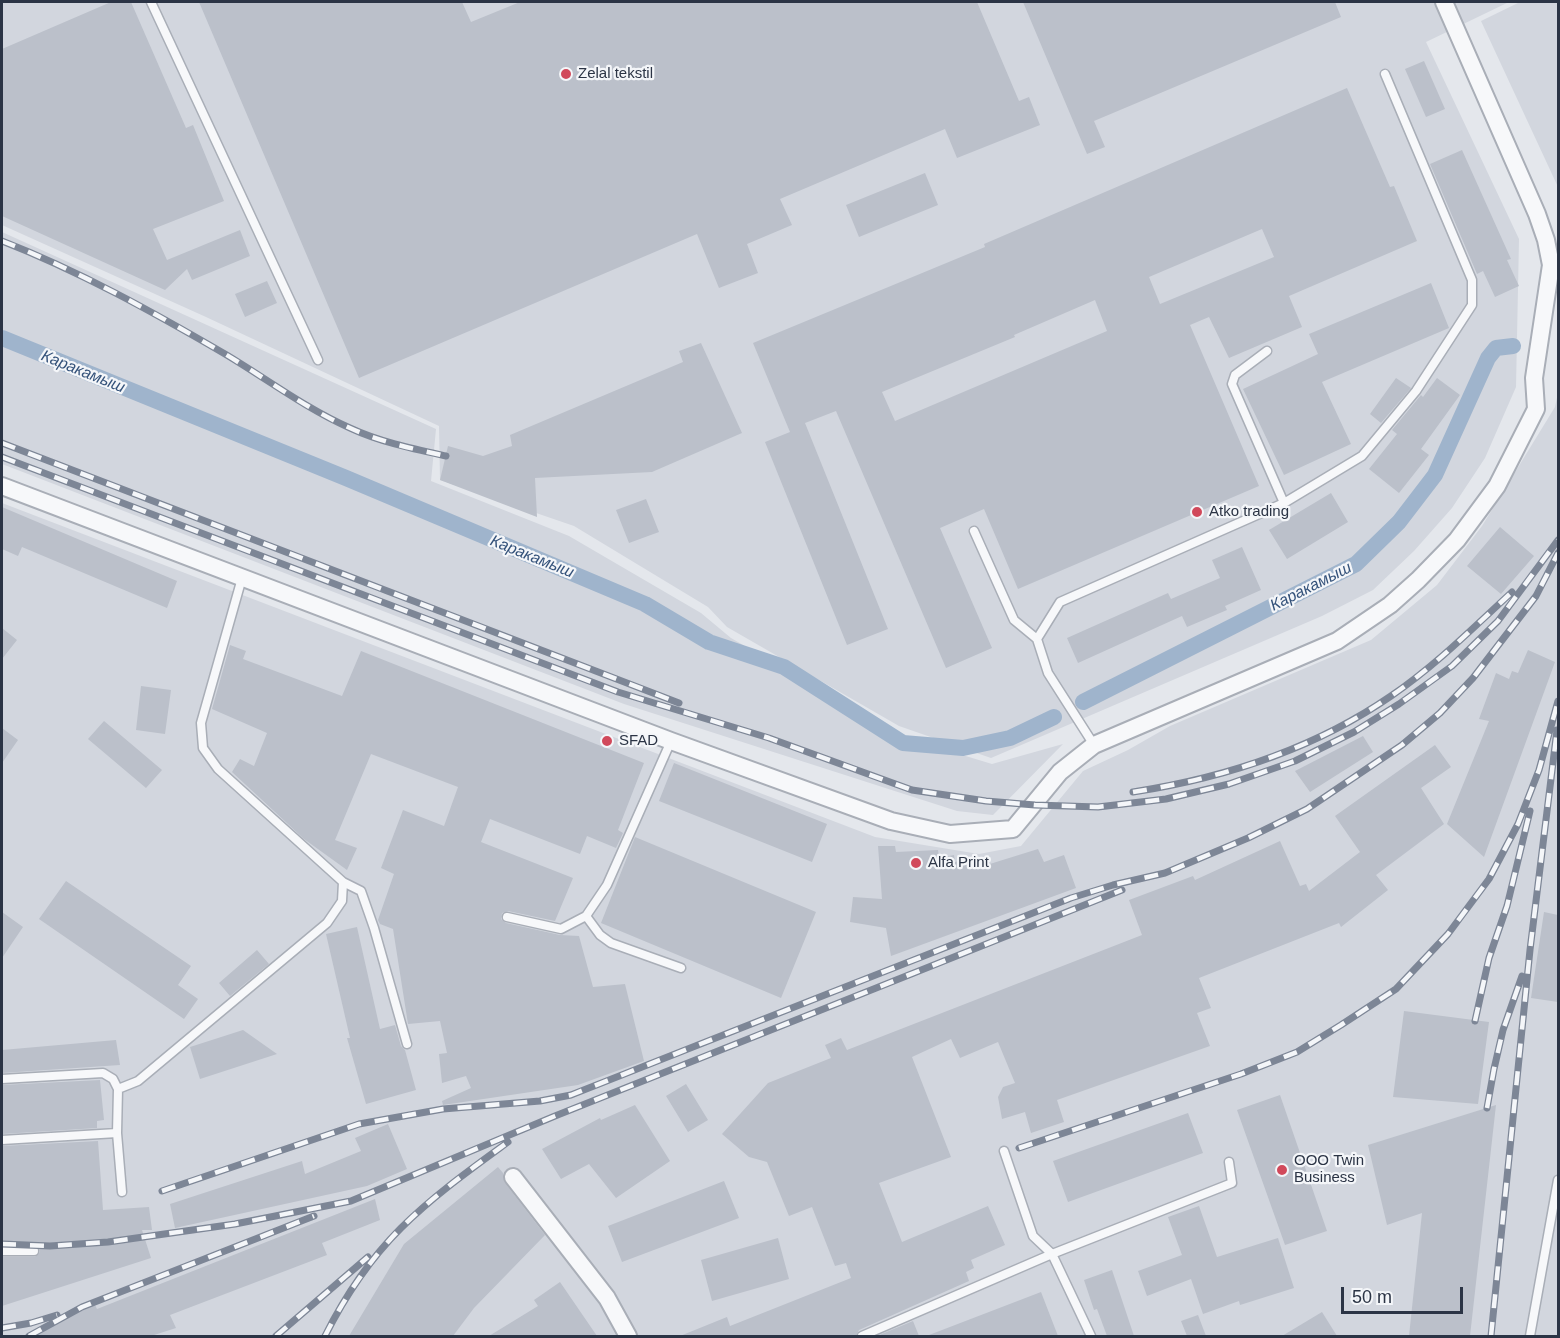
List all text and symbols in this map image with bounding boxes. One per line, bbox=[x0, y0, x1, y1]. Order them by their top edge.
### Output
place label: Zelal tekstil bbox=[578, 65, 653, 83]
marker: Zelal tekstil bbox=[559, 67, 573, 81]
water label: Каракамыш bbox=[38, 347, 128, 397]
place label: Atko trading bbox=[1209, 503, 1289, 521]
marker: Atko trading bbox=[1190, 505, 1204, 519]
water label: Каракамыш bbox=[487, 532, 577, 582]
water label: Каракамыш bbox=[1267, 558, 1355, 616]
place label: SFAD bbox=[619, 732, 658, 750]
marker: SFAD bbox=[600, 734, 614, 748]
place label: Alfa Print bbox=[928, 854, 989, 872]
marker: Alfa Print bbox=[909, 856, 923, 870]
place label: ООО Twin Business bbox=[1294, 1152, 1364, 1187]
marker: ООО Twin Business bbox=[1275, 1163, 1289, 1177]
scale bar bbox=[1344, 1275, 1466, 1313]
text: 50 m bbox=[1352, 1287, 1392, 1307]

